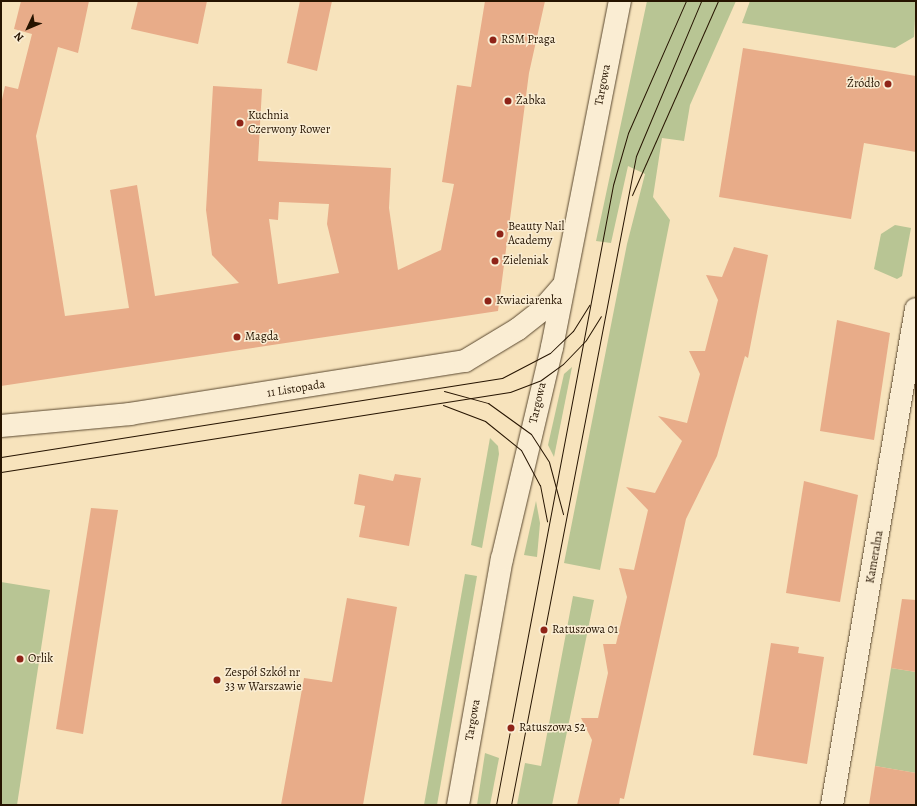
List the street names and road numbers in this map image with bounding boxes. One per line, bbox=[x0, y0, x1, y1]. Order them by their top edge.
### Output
street label: Targowa bbox=[592, 63, 614, 107]
street label: 11 Listopada bbox=[266, 377, 326, 401]
street label: Targowa bbox=[526, 381, 550, 425]
street label: Kameralna bbox=[863, 529, 887, 585]
street label: Targowa bbox=[462, 698, 484, 742]

